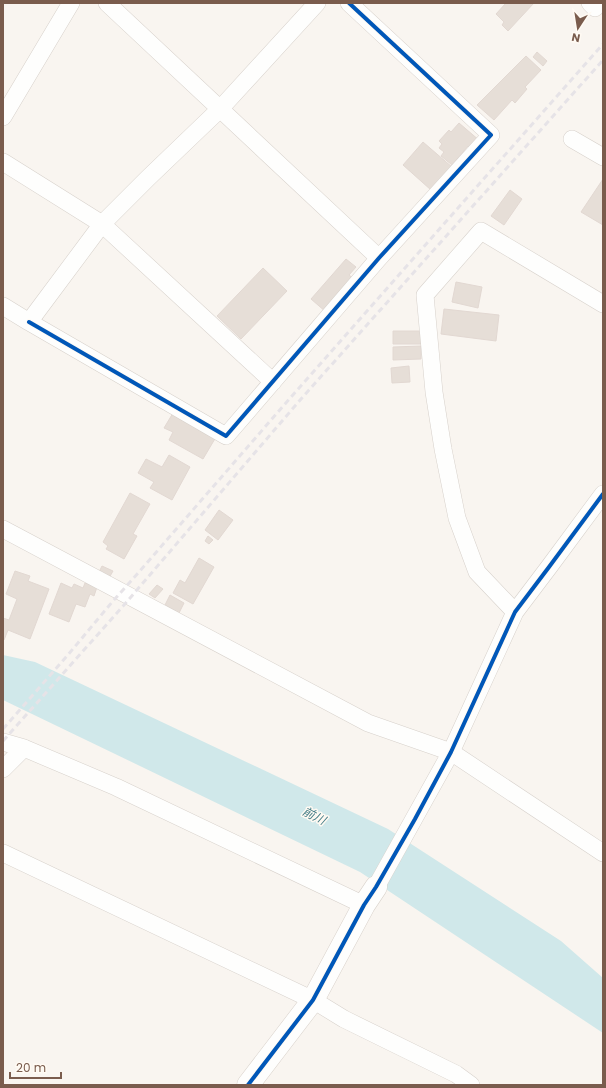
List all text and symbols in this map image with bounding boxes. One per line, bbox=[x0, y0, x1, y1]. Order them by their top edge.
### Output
north arrow bbox=[558, 8, 598, 48]
text: N bbox=[570, 29, 582, 46]
water label: 前川 bbox=[300, 803, 331, 829]
scale bar bbox=[10, 1054, 61, 1080]
text: 20 m bbox=[16, 1059, 46, 1076]

